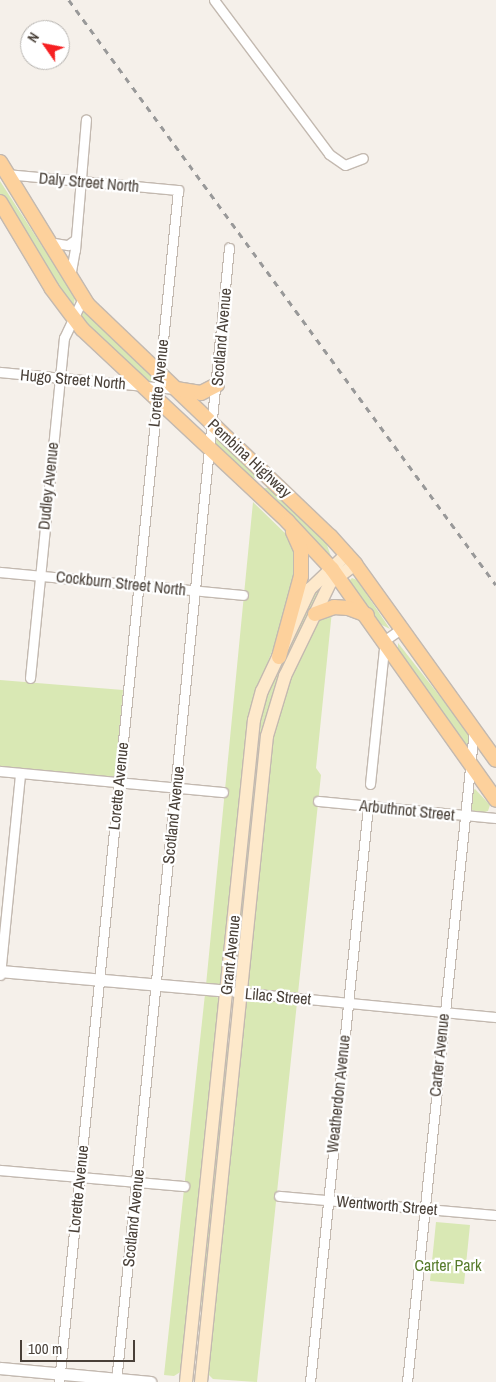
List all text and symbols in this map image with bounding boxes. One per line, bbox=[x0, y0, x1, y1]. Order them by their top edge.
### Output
north arrow bbox=[20, 20, 70, 70]
text: N bbox=[23, 29, 43, 46]
street label: Daly Street North bbox=[38, 168, 140, 196]
street label: Scotland Avenue bbox=[207, 287, 235, 387]
street label: Lorette Avenue bbox=[144, 338, 172, 428]
street label: Hugo Street North bbox=[19, 365, 127, 393]
street label: Pembina Highway bbox=[204, 414, 296, 502]
street label: Dudley Avenue bbox=[34, 441, 62, 531]
street label: Cockburn Street North bbox=[55, 567, 187, 599]
street label: Lorette Avenue bbox=[104, 741, 132, 831]
street label: Scotland Avenue bbox=[158, 765, 188, 865]
street label: Arbuthnot Street bbox=[358, 795, 456, 825]
street label: Grant Avenue bbox=[216, 914, 244, 996]
street label: Lilac Street bbox=[244, 984, 312, 1008]
street label: Carter Avenue bbox=[425, 1012, 453, 1098]
street label: Weatherdon Avenue bbox=[322, 1034, 354, 1154]
street label: Lorette Avenue bbox=[64, 1144, 92, 1234]
street label: Scotland Avenue bbox=[118, 1168, 148, 1268]
street label: Wentworth Street bbox=[336, 1191, 438, 1219]
park label: Carter Park bbox=[414, 1255, 482, 1275]
scale bar bbox=[22, 1330, 138, 1362]
text: 100 m bbox=[28, 1338, 62, 1359]

